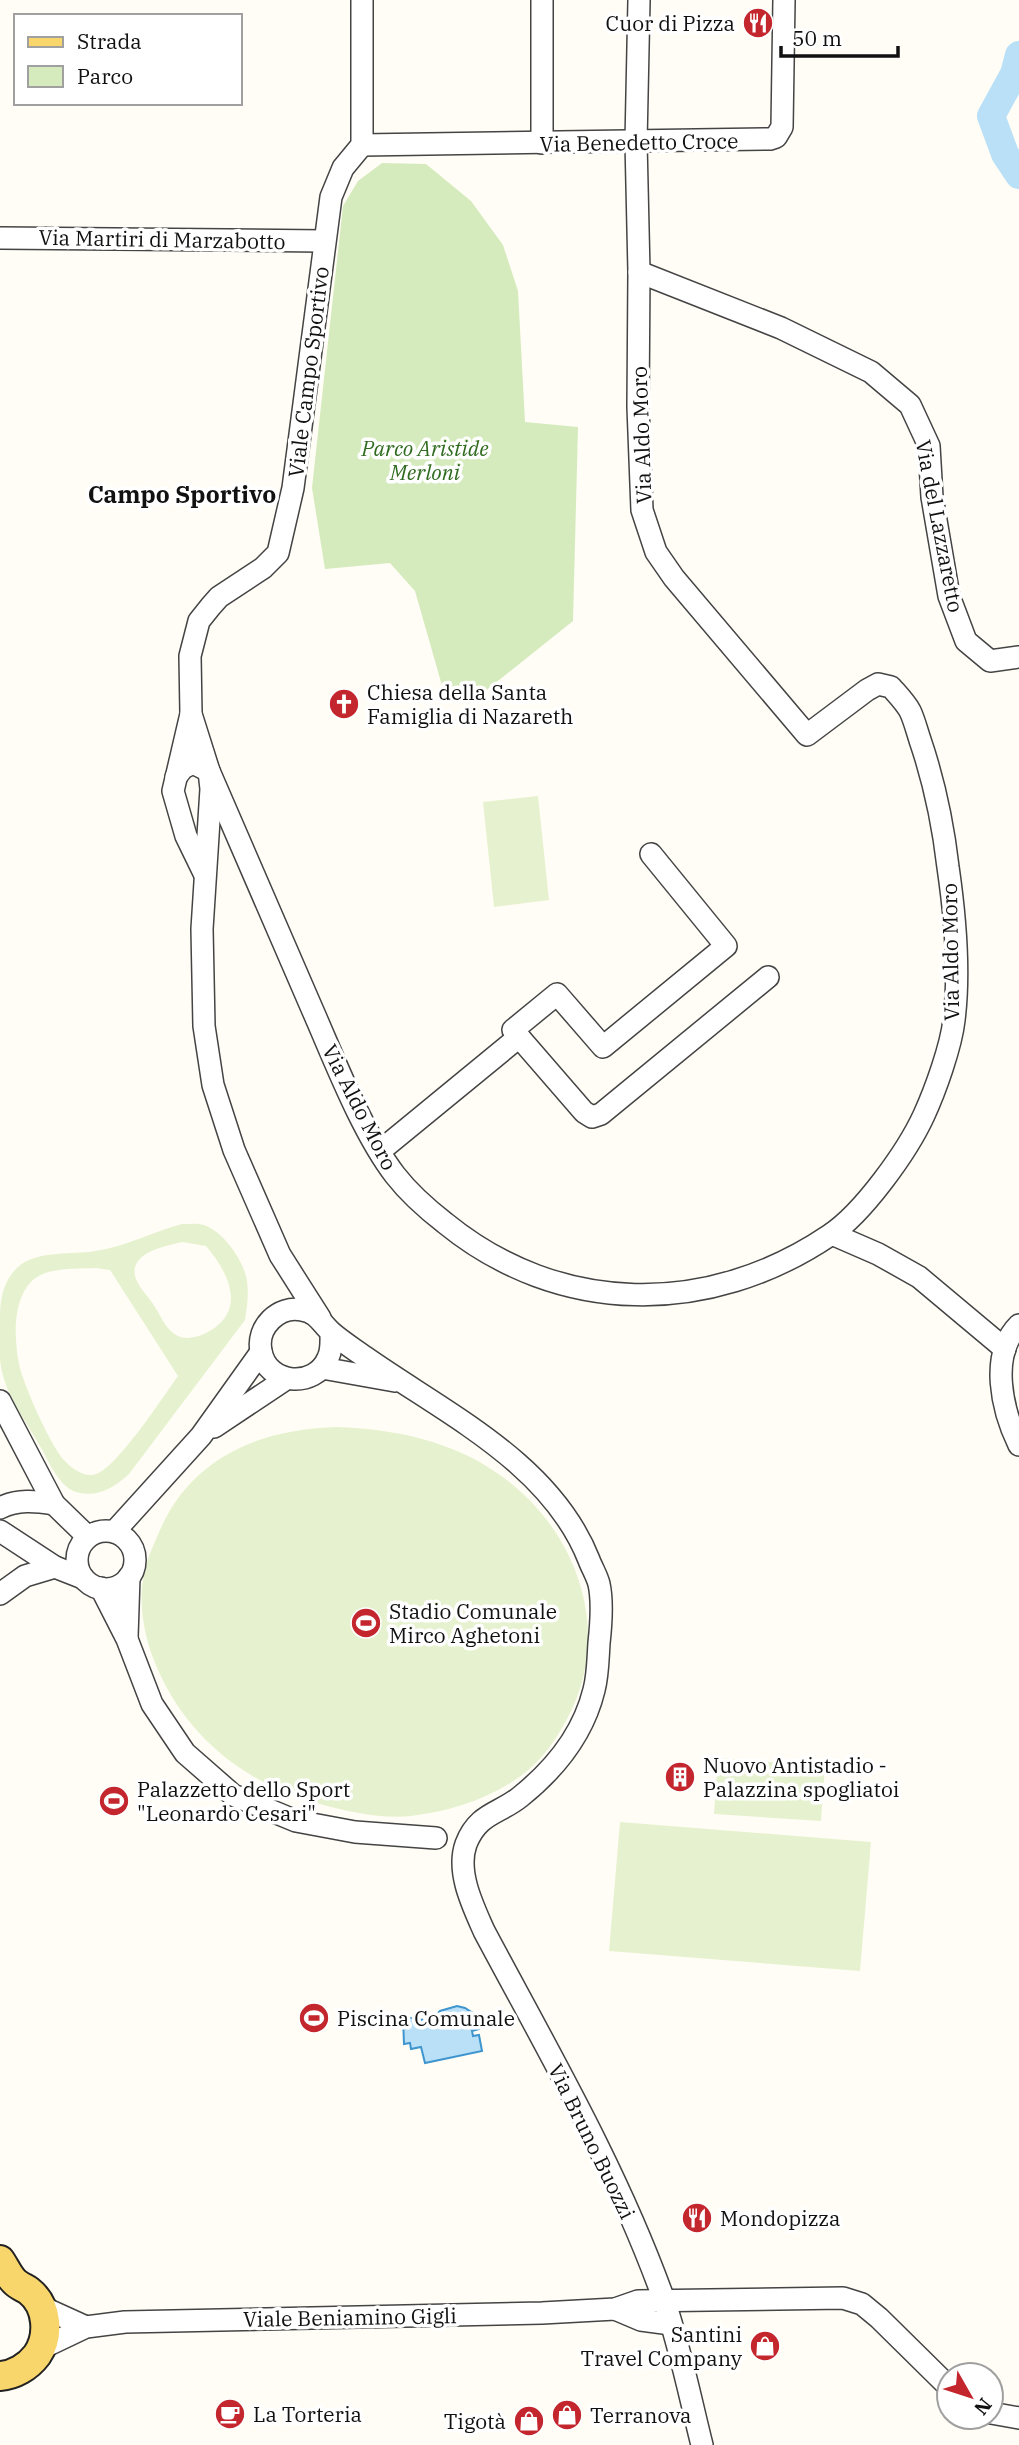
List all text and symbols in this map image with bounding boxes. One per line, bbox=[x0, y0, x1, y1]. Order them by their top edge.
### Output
restaurant icon: Cuor di Pizza bbox=[741, 6, 775, 40]
place label: Cuor di Pizza bbox=[606, 9, 735, 37]
legend bbox=[14, 14, 242, 105]
scale bar bbox=[781, 14, 898, 58]
text: 50 m bbox=[792, 24, 842, 52]
text: Strada bbox=[77, 27, 142, 55]
text: Parco bbox=[77, 62, 133, 90]
street label: Via Benedetto Croce bbox=[539, 126, 739, 158]
street label: Via Martiri di Marzabotto bbox=[38, 223, 286, 255]
street label: Viale Campo Sportivo bbox=[281, 265, 335, 479]
street label: Via Aldo Moro bbox=[625, 366, 657, 504]
park label: Parco Aristide Merloni bbox=[360, 434, 489, 486]
street label: Via del Lazzaretto bbox=[910, 437, 970, 615]
district label: Campo Sportivo bbox=[88, 478, 276, 510]
place label: Chiesa della Santa Famiglia di Nazareth bbox=[367, 678, 573, 730]
church icon: Chiesa della Santa Famiglia di Nazareth bbox=[327, 687, 361, 721]
street label: Via Aldo Moro bbox=[935, 883, 965, 1021]
street label: Via Aldo Moro bbox=[316, 1039, 404, 1175]
place label: Stadio Comunale Mirco Aghetoni bbox=[389, 1597, 557, 1649]
sports icon: Stadio Comunale Mirco Aghetoni bbox=[349, 1606, 383, 1640]
place label: Nuovo Antistadio - Palazzina spogliatoi bbox=[703, 1751, 899, 1803]
building icon: Nuovo Antistadio - Palazzina spogliatoi bbox=[663, 1760, 697, 1794]
place label: Palazzetto dello Sport "Leonardo Cesari" bbox=[137, 1775, 350, 1827]
sports icon: Palazzetto dello Sport "Leonardo Cesari" bbox=[97, 1784, 131, 1818]
sports icon: Piscina Comunale bbox=[297, 2001, 331, 2035]
place label: Piscina Comunale bbox=[337, 2004, 515, 2032]
street label: Via Bruno Buozzi bbox=[542, 2059, 642, 2223]
restaurant icon: Mondopizza bbox=[680, 2201, 714, 2235]
place label: Mondopizza bbox=[720, 2204, 840, 2232]
street label: Viale Beniamino Gigli bbox=[243, 2301, 457, 2333]
place label: Santini Travel Company bbox=[581, 2320, 743, 2372]
shop icon: Santini Travel Company bbox=[748, 2329, 782, 2363]
north arrow bbox=[935, 2361, 1005, 2431]
text: N bbox=[969, 2393, 997, 2420]
cafe icon: La Torteria bbox=[213, 2397, 247, 2431]
shop icon: Terranova bbox=[550, 2398, 584, 2432]
place label: La Torteria bbox=[253, 2400, 362, 2428]
place label: Terranova bbox=[590, 2401, 692, 2429]
shop icon: Tigotà bbox=[512, 2404, 546, 2438]
place label: Tigotà bbox=[444, 2407, 506, 2435]

